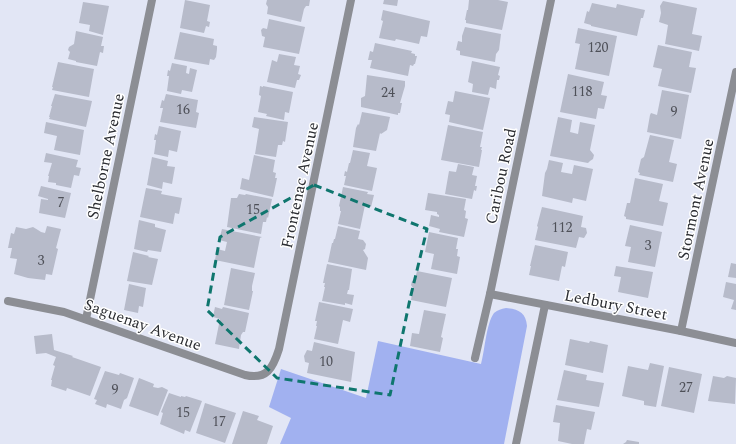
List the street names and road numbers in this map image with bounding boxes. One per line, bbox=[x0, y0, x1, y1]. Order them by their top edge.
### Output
street label: Shelborne Avenue bbox=[81, 91, 131, 221]
street label: Frontenac Avenue bbox=[275, 120, 325, 251]
street label: Caribou Road bbox=[479, 126, 523, 226]
street label: Stormont Avenue bbox=[671, 136, 721, 262]
street label: Ledbury Street bbox=[562, 283, 670, 327]
street label: Saguenay Avenue bbox=[81, 293, 205, 357]

